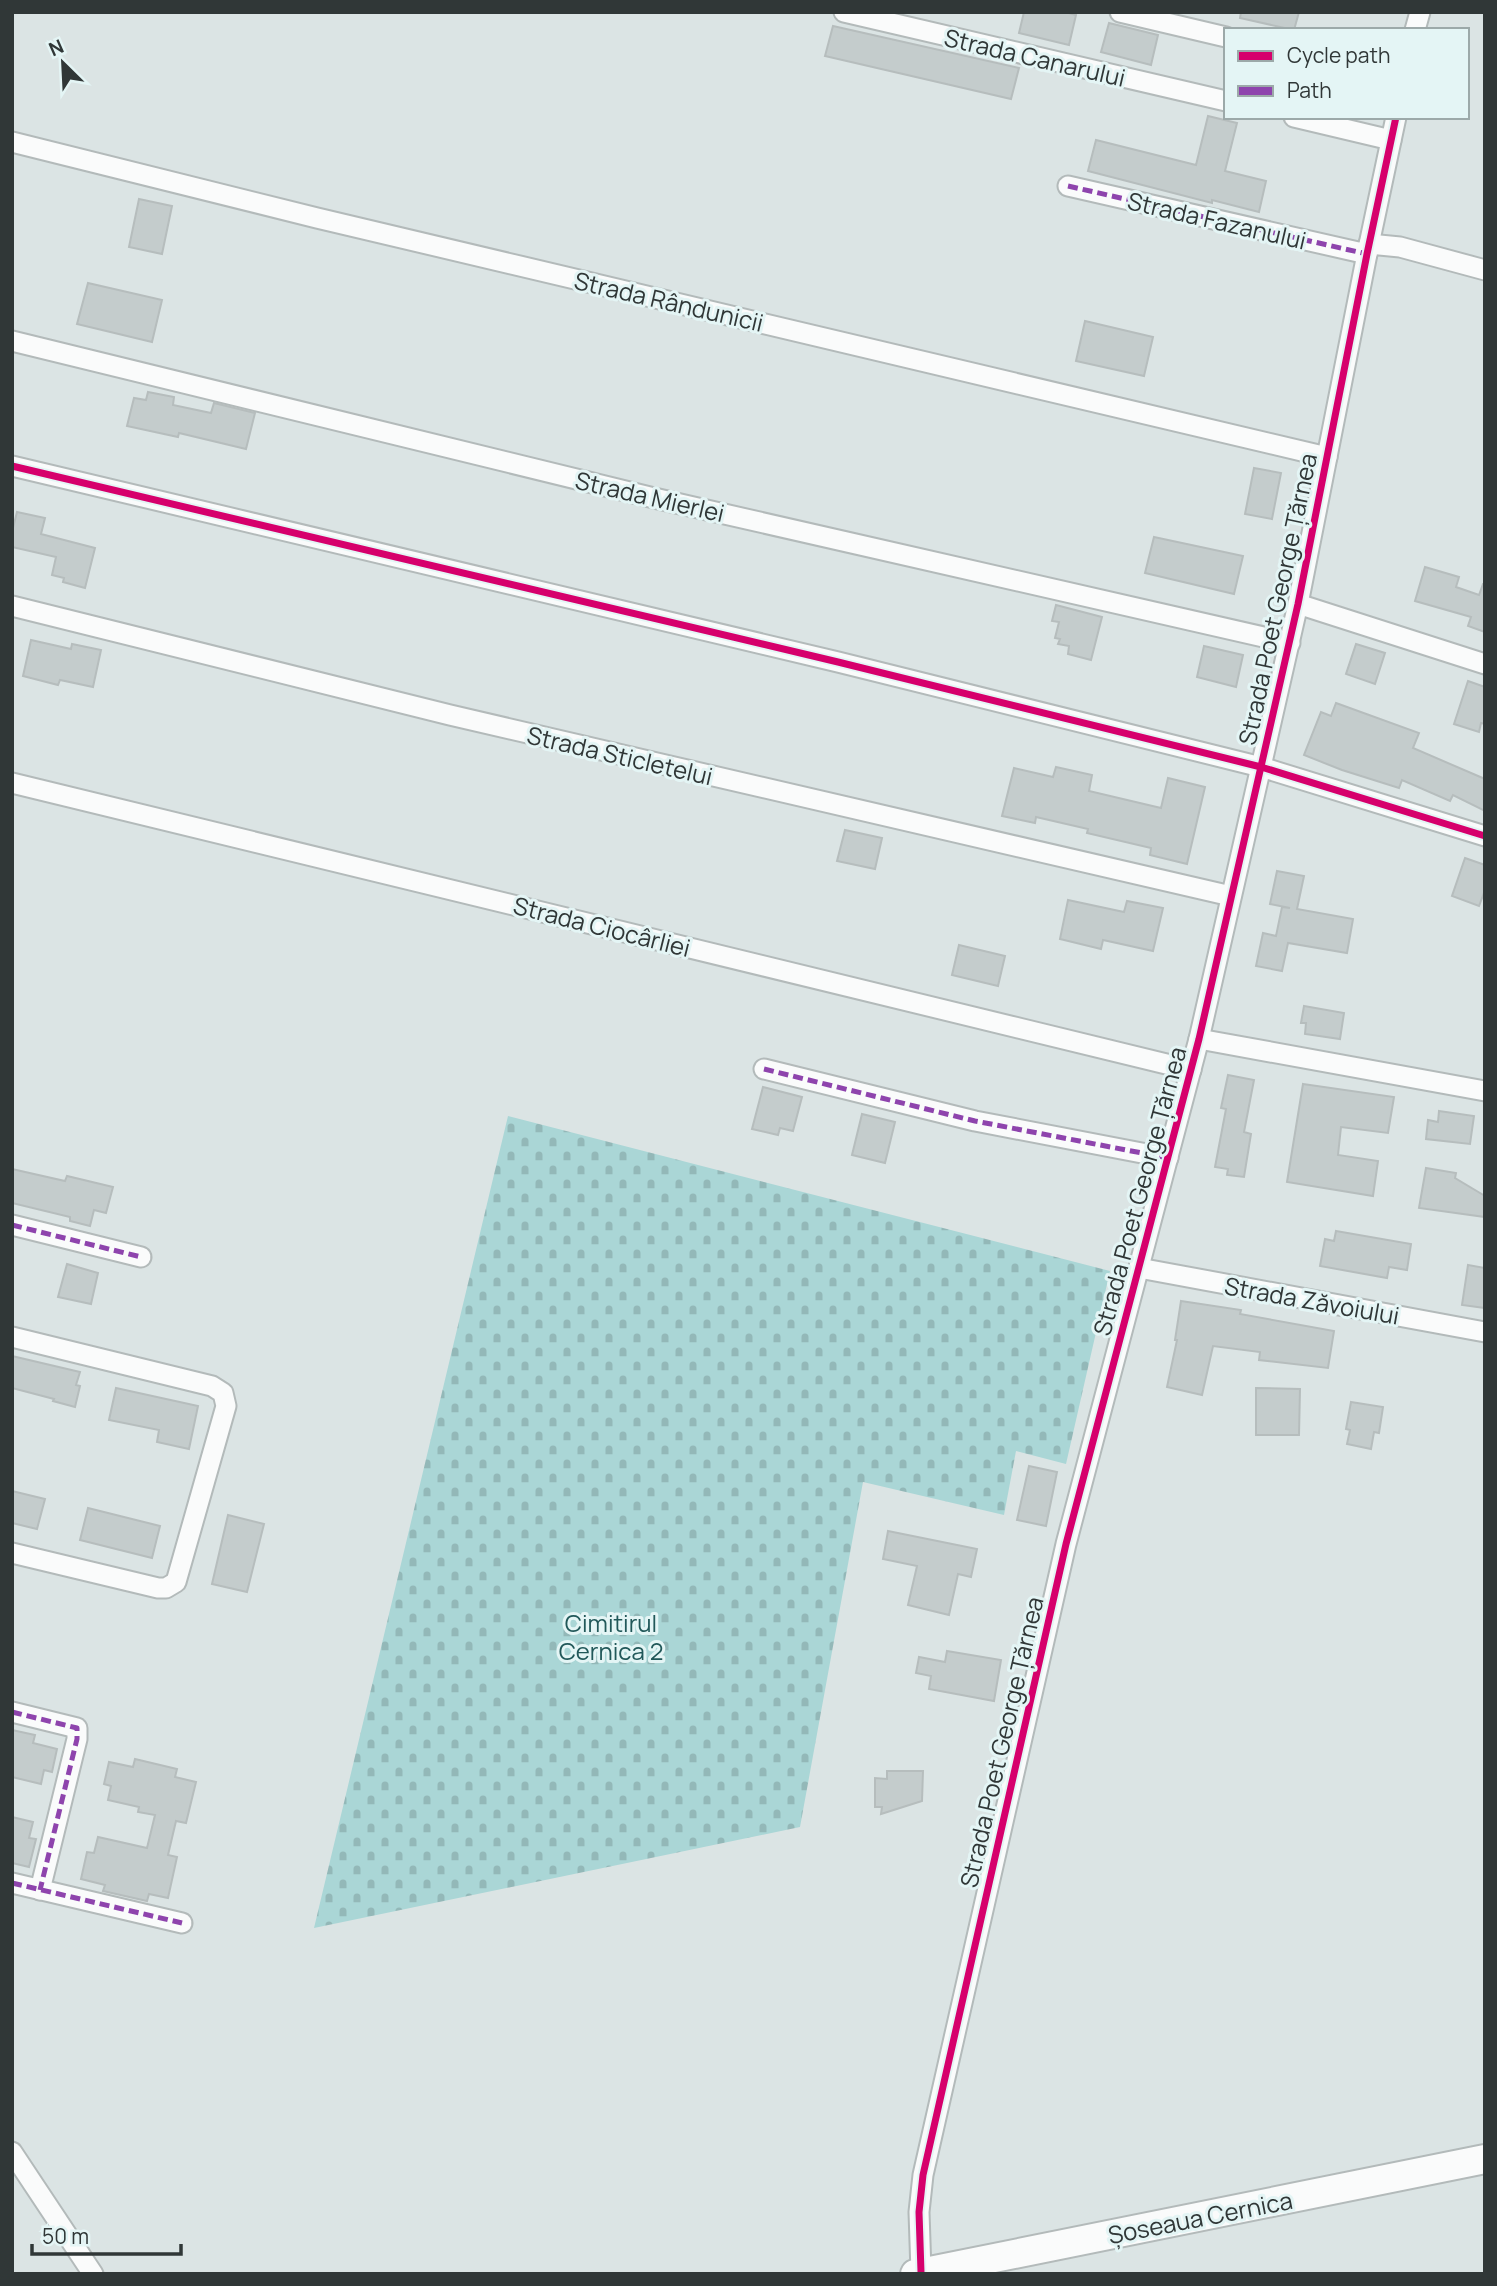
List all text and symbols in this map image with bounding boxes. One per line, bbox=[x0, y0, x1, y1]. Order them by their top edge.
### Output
street label: Strada Canarului bbox=[941, 20, 1129, 94]
north arrow bbox=[28, 28, 98, 98]
legend bbox=[1224, 28, 1469, 119]
text: N bbox=[45, 33, 68, 62]
text: Cycle path bbox=[1287, 41, 1390, 69]
text: Path bbox=[1287, 76, 1332, 104]
street label: Strada Fazanului bbox=[1124, 183, 1310, 257]
street label: Strada Rândunicii bbox=[571, 263, 767, 339]
street label: Strada Poet George Țărnea bbox=[1230, 450, 1324, 748]
street label: Strada Mierlei bbox=[572, 463, 728, 529]
street label: Strada Sticletelui bbox=[524, 718, 716, 792]
street label: Strada Ciocârliei bbox=[510, 888, 694, 964]
street label: Strada Poet George Țărnea bbox=[1085, 1043, 1193, 1339]
street label: Strada Zăvoiului bbox=[1222, 1268, 1402, 1332]
street label: Strada Poet George Țărnea bbox=[951, 1593, 1051, 1891]
park label: Cimitirul Cernica 2 bbox=[559, 1606, 663, 1667]
street label: Șoseaua Cernica bbox=[1105, 2183, 1295, 2251]
scale bar bbox=[32, 2212, 180, 2256]
text: 50 m bbox=[42, 2222, 89, 2250]

